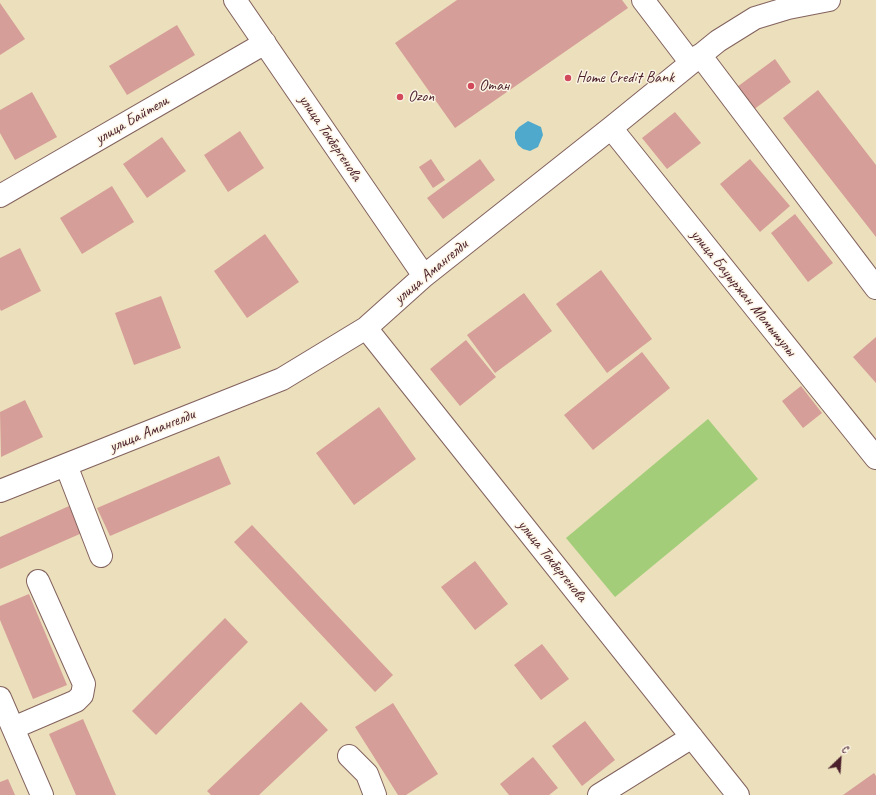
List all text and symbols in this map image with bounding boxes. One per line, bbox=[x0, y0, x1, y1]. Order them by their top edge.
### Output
place label: Home Credit Bank bbox=[576, 68, 674, 88]
marker: Home Credit Bank bbox=[563, 73, 573, 83]
place label: Отан bbox=[479, 76, 509, 96]
marker: Отан bbox=[466, 81, 476, 91]
place label: Ozon bbox=[408, 87, 434, 107]
street label: улица Байтели bbox=[92, 91, 172, 149]
street label: улица Токбергенова bbox=[294, 91, 366, 185]
marker: Ozon bbox=[395, 92, 405, 102]
street label: улица Бауыржан Момышулы bbox=[686, 226, 800, 360]
street label: улица Амангелди bbox=[390, 236, 472, 308]
street label: улица Амангелди bbox=[107, 405, 197, 457]
street label: улица Токбергенова bbox=[513, 516, 591, 606]
north arrow bbox=[820, 739, 860, 779]
text: С bbox=[840, 741, 850, 756]

